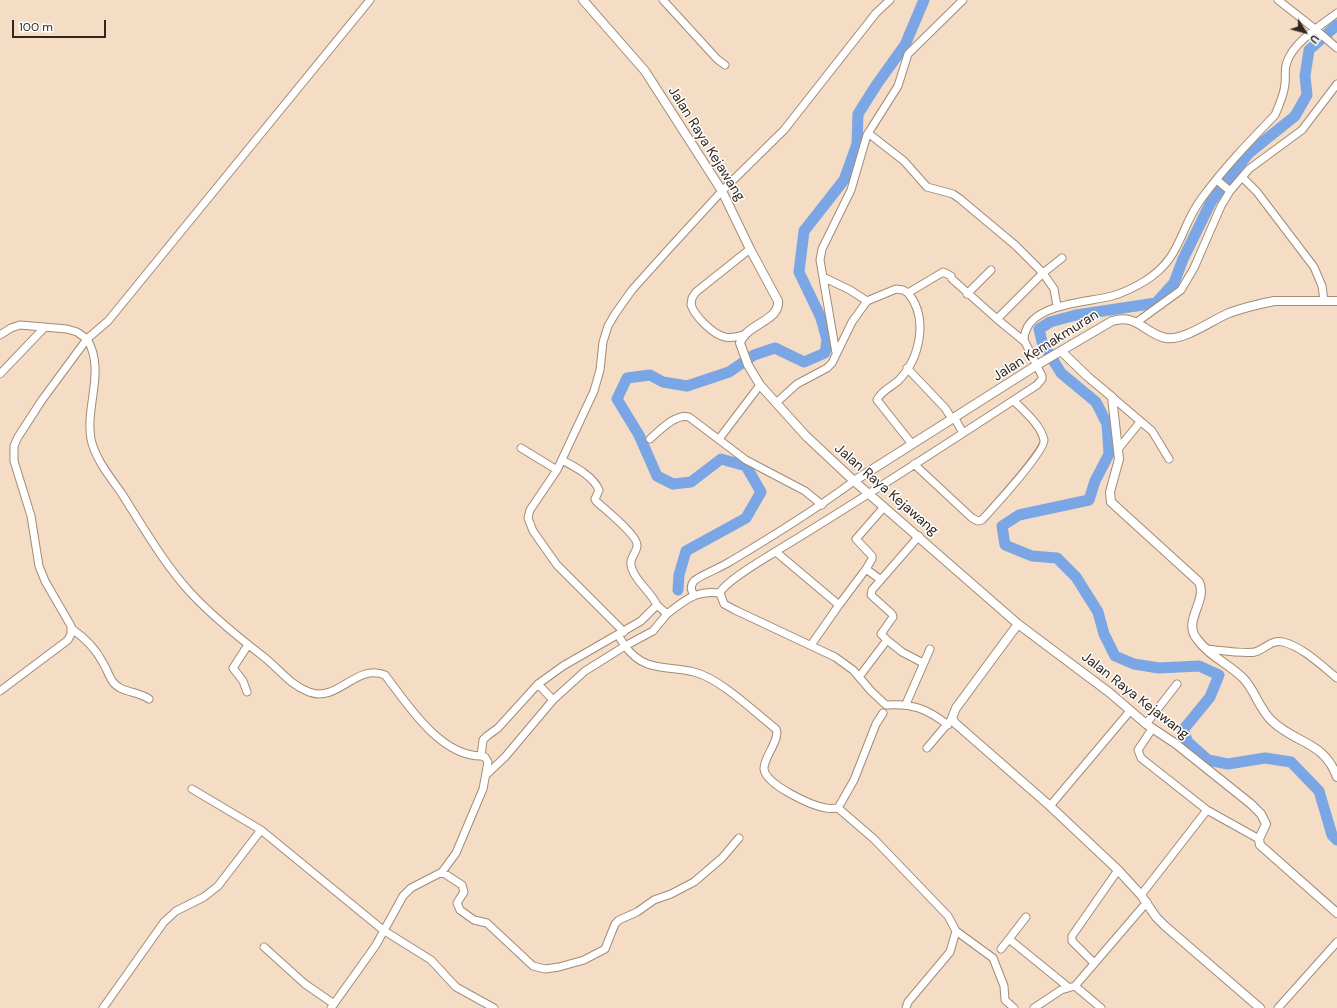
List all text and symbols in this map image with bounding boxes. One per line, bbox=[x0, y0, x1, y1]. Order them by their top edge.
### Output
scale bar bbox=[14, 12, 108, 38]
north arrow bbox=[1285, 12, 1325, 52]
text: 100 m bbox=[19, 19, 53, 35]
text: U bbox=[1307, 32, 1322, 46]
street label: Jalan Raya Kejawang bbox=[664, 84, 748, 204]
street label: Jalan Kemakmuran bbox=[990, 307, 1102, 385]
street label: Jalan Raya Kejawang bbox=[831, 440, 941, 540]
street label: Jalan Raya Kejawang bbox=[1078, 649, 1192, 743]

